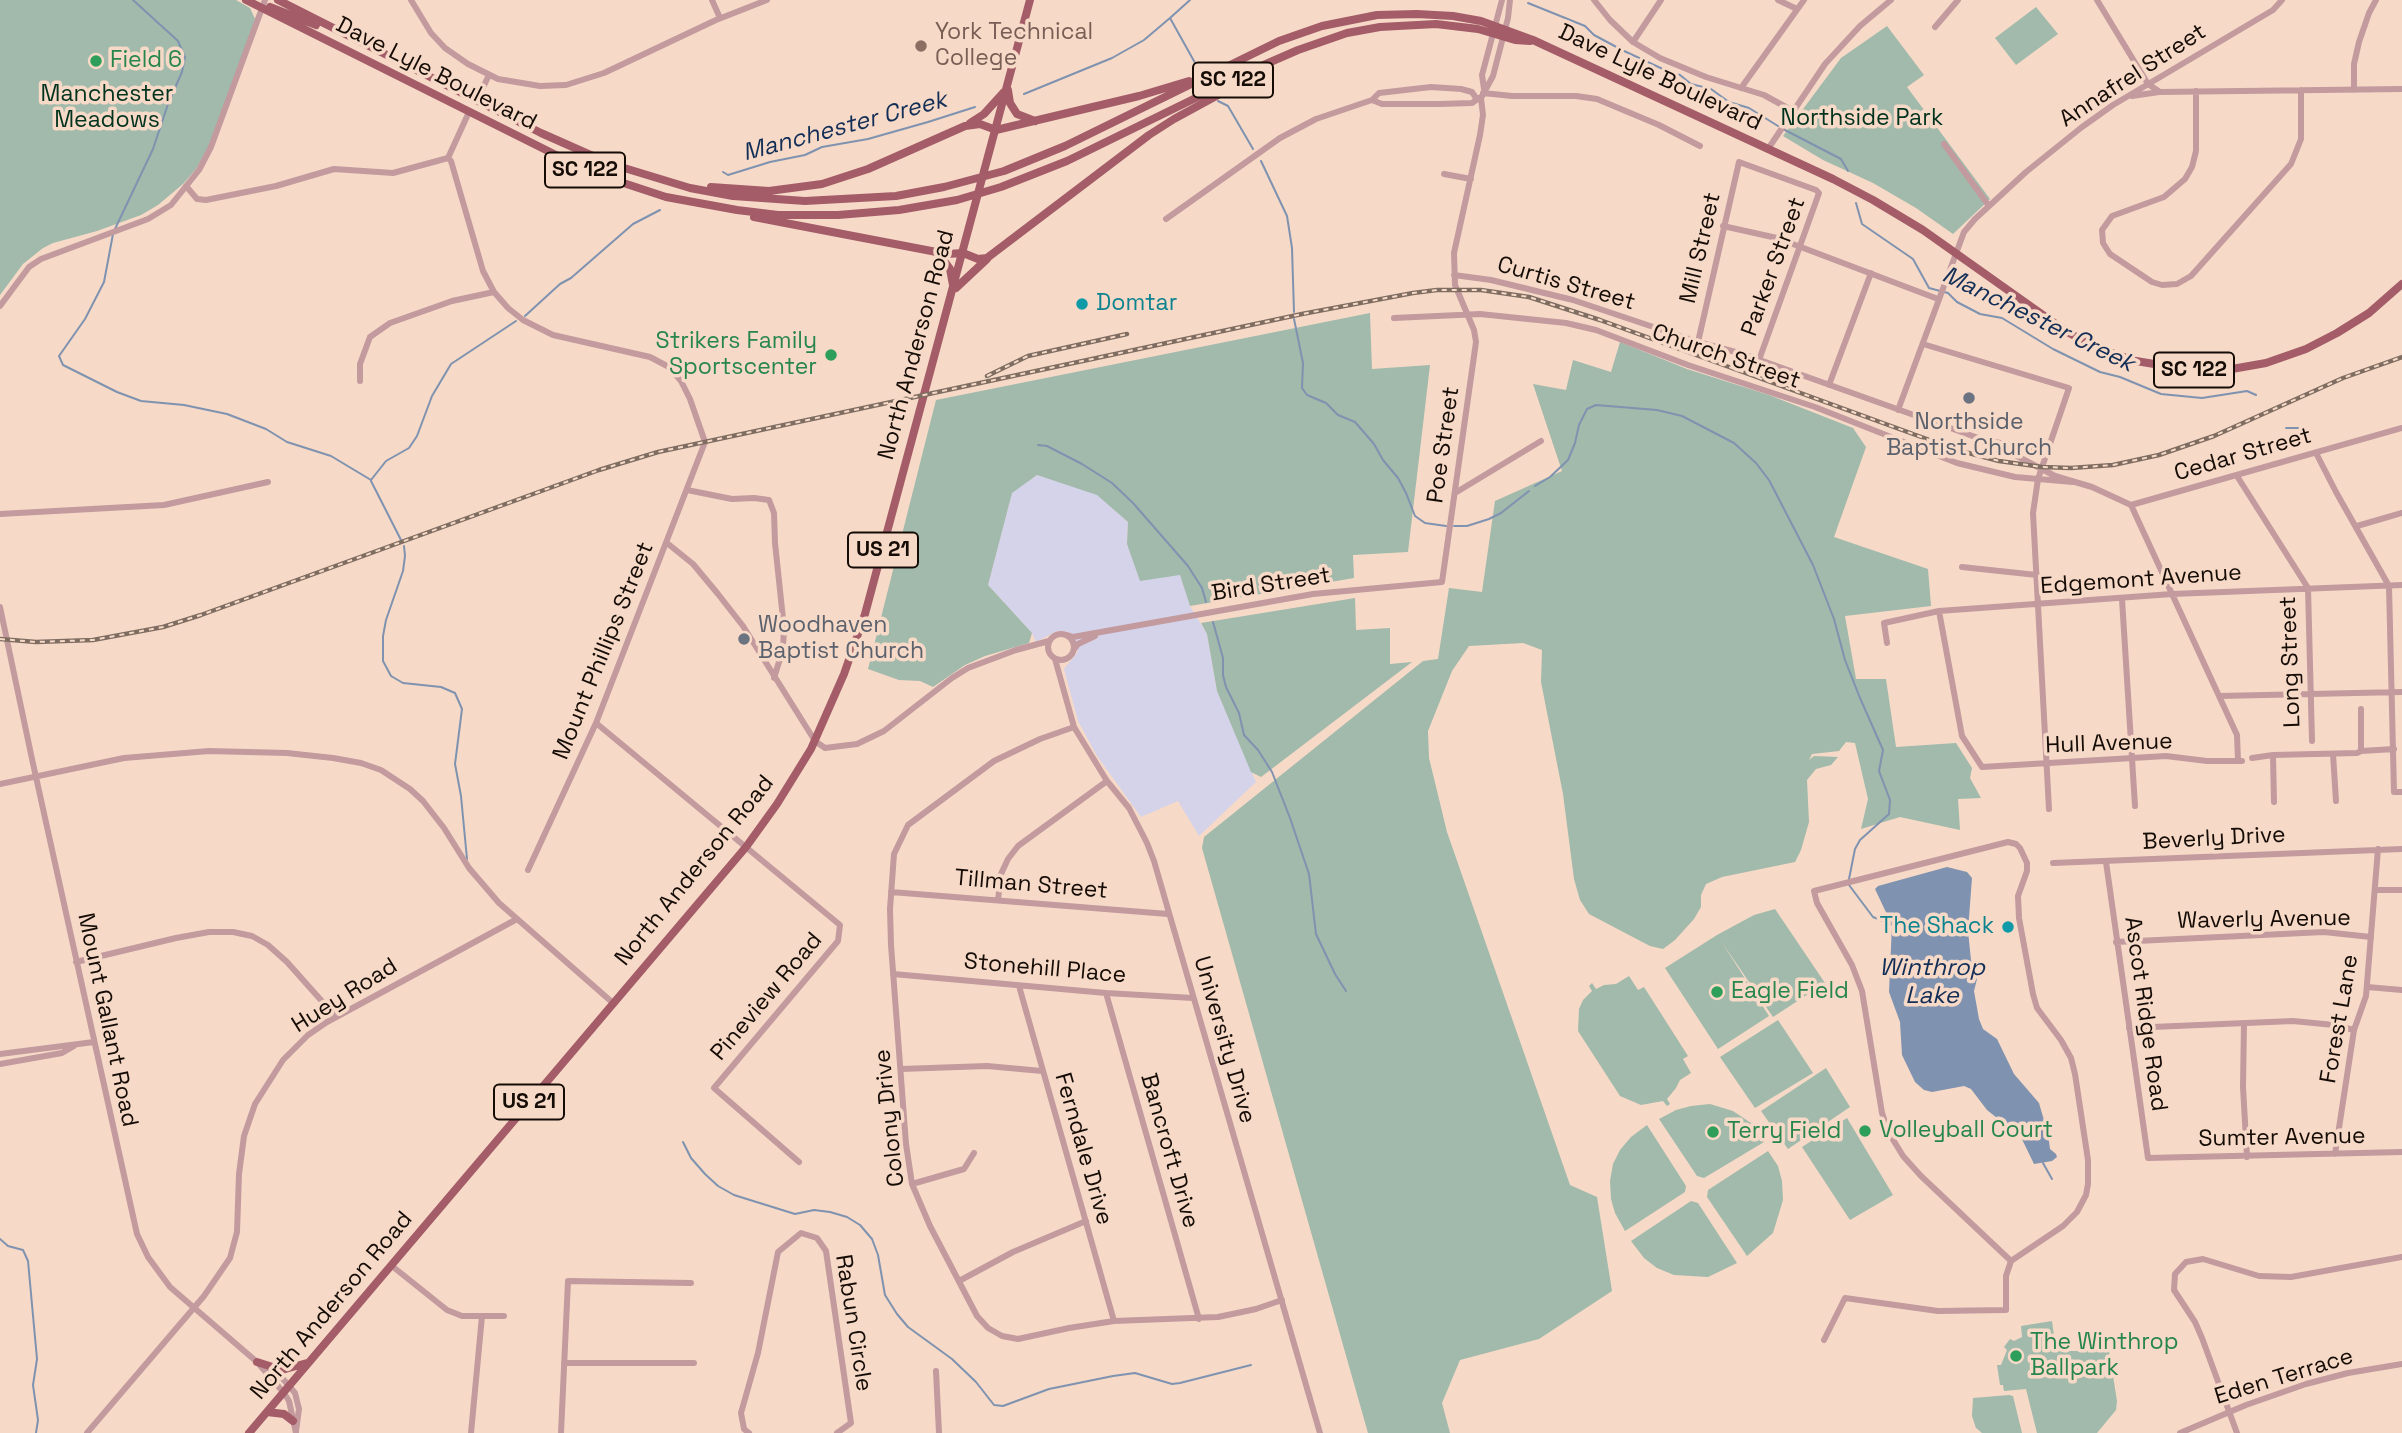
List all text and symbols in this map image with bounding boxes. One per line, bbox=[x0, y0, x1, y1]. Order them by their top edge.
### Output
street label: Dave Lyle Boulevard bbox=[331, 11, 541, 137]
street label: Annafrel Street bbox=[2055, 18, 2211, 134]
place label: York Technical College bbox=[935, 19, 1093, 73]
street label: Dave Lyle Boulevard bbox=[1554, 19, 1766, 137]
marker: York Technical College bbox=[913, 38, 929, 54]
place label: Field 6 bbox=[110, 47, 182, 75]
marker: Field 6 bbox=[88, 53, 104, 69]
road number: SC 122 bbox=[1193, 62, 1273, 98]
park label: Manchester Meadows bbox=[41, 81, 173, 135]
water label: Manchester Creek bbox=[740, 86, 950, 168]
park label: Northside Park bbox=[1781, 105, 1943, 133]
road number: SC 122 bbox=[545, 152, 625, 188]
street label: Mill Street bbox=[1675, 190, 1727, 306]
street label: Parker Street bbox=[1736, 194, 1812, 340]
street label: North Anderson Road bbox=[873, 227, 961, 463]
street label: Curtis Street bbox=[1494, 251, 1638, 317]
water label: Manchester Creek bbox=[1937, 261, 2139, 379]
place label: Domtar bbox=[1096, 290, 1177, 318]
marker: Domtar bbox=[1074, 296, 1090, 312]
street label: Church Street bbox=[1648, 319, 1804, 395]
place label: Strikers Family Sportscenter bbox=[656, 328, 817, 382]
marker: Strikers Family Sportscenter bbox=[823, 347, 839, 363]
road number: SC 122 bbox=[2154, 352, 2234, 388]
street label: Poe Street bbox=[1422, 385, 1466, 505]
marker: Northside Baptist Church bbox=[1961, 390, 1977, 406]
place label: Northside Baptist Church bbox=[1886, 409, 2052, 463]
street label: Cedar Street bbox=[2171, 422, 2315, 488]
road number: US 21 bbox=[848, 532, 918, 568]
street label: Mount Phillips Street bbox=[548, 538, 660, 764]
street label: Edgemont Avenue bbox=[2039, 559, 2243, 601]
street label: Bird Street bbox=[1210, 562, 1332, 608]
street label: Long Street bbox=[2275, 596, 2307, 728]
place label: Woodhaven Baptist Church bbox=[758, 612, 924, 666]
marker: Woodhaven Baptist Church bbox=[736, 631, 752, 647]
street label: Hull Avenue bbox=[2045, 728, 2173, 760]
street label: North Anderson Road bbox=[610, 770, 780, 972]
street label: Beverly Drive bbox=[2142, 821, 2286, 857]
street label: Tillman Street bbox=[953, 865, 1109, 905]
street label: Waverly Avenue bbox=[2177, 905, 2351, 935]
street label: Mount Gallant Road bbox=[71, 910, 143, 1130]
place label: The Shack bbox=[1880, 913, 1994, 941]
street label: Ascot Ridge Road bbox=[2118, 915, 2172, 1113]
marker: The Shack bbox=[2000, 919, 2016, 935]
street label: Pineview Road bbox=[705, 927, 829, 1067]
street label: Stonehill Place bbox=[963, 948, 1127, 990]
street label: Forest Lane bbox=[2315, 952, 2365, 1086]
street label: Huey Road bbox=[287, 953, 403, 1039]
street label: University Drive bbox=[1187, 953, 1261, 1127]
water label: Winthrop Lake bbox=[1879, 954, 1985, 1010]
place label: Eagle Field bbox=[1731, 978, 1849, 1006]
marker: Eagle Field bbox=[1709, 984, 1725, 1000]
street label: Colony Drive bbox=[869, 1048, 911, 1188]
street label: Ferndale Drive bbox=[1048, 1070, 1118, 1228]
street label: Bancroft Drive bbox=[1134, 1070, 1204, 1232]
road number: US 21 bbox=[494, 1084, 564, 1120]
place label: Volleyball Court bbox=[1879, 1117, 2053, 1145]
place label: Terry Field bbox=[1727, 1118, 1841, 1146]
marker: Volleyball Court bbox=[1857, 1123, 1873, 1139]
street label: Sumter Avenue bbox=[2198, 1123, 2366, 1153]
marker: Terry Field bbox=[1705, 1124, 1721, 1140]
street label: North Anderson Road bbox=[245, 1206, 419, 1406]
street label: Rabun Circle bbox=[829, 1253, 877, 1393]
place label: The Winthrop Ballpark bbox=[2030, 1329, 2179, 1383]
street label: Eden Terrace bbox=[2211, 1343, 2357, 1411]
marker: The Winthrop Ballpark bbox=[2008, 1348, 2024, 1364]

